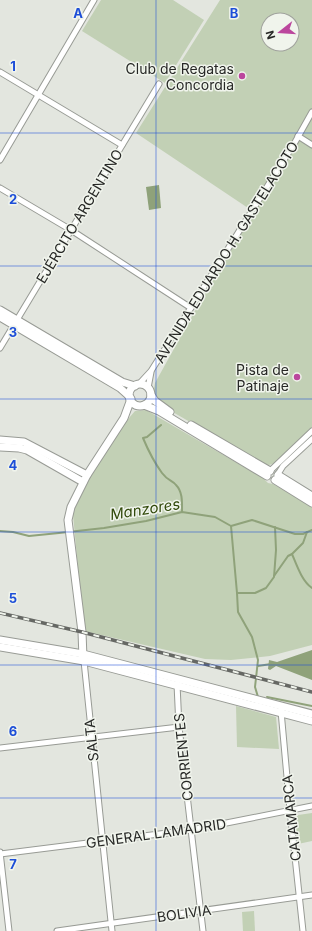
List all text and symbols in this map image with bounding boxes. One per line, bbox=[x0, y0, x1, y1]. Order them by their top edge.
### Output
text: A bbox=[73, 5, 83, 21]
text: B bbox=[230, 5, 239, 21]
north arrow bbox=[260, 12, 300, 52]
text: N bbox=[263, 29, 278, 41]
text: 1 bbox=[10, 58, 16, 74]
place label: Club de Regatas Concordia bbox=[126, 60, 234, 93]
marker: Club de Regatas Concordia bbox=[237, 71, 247, 81]
street label: AVENIDA EDUARDO H. GASTELACOTO bbox=[150, 138, 302, 366]
street label: EJÉRCITO ARGENTINO bbox=[32, 146, 126, 286]
text: 2 bbox=[9, 191, 17, 207]
text: 3 bbox=[9, 324, 17, 340]
place label: Pista de Patinaje bbox=[236, 361, 289, 394]
marker: Pista de Patinaje bbox=[292, 372, 302, 382]
text: 4 bbox=[9, 457, 18, 473]
water label: Manzores bbox=[109, 494, 181, 524]
text: 5 bbox=[9, 590, 17, 606]
street label: CORRIENTES bbox=[170, 712, 196, 802]
street label: SALTA bbox=[80, 718, 102, 762]
text: 6 bbox=[9, 723, 17, 739]
street label: CATAMARCA bbox=[278, 774, 304, 862]
street label: GENERAL LAMADRID bbox=[85, 815, 227, 851]
text: 7 bbox=[9, 856, 17, 872]
street label: BOLIVIA bbox=[156, 901, 213, 925]

